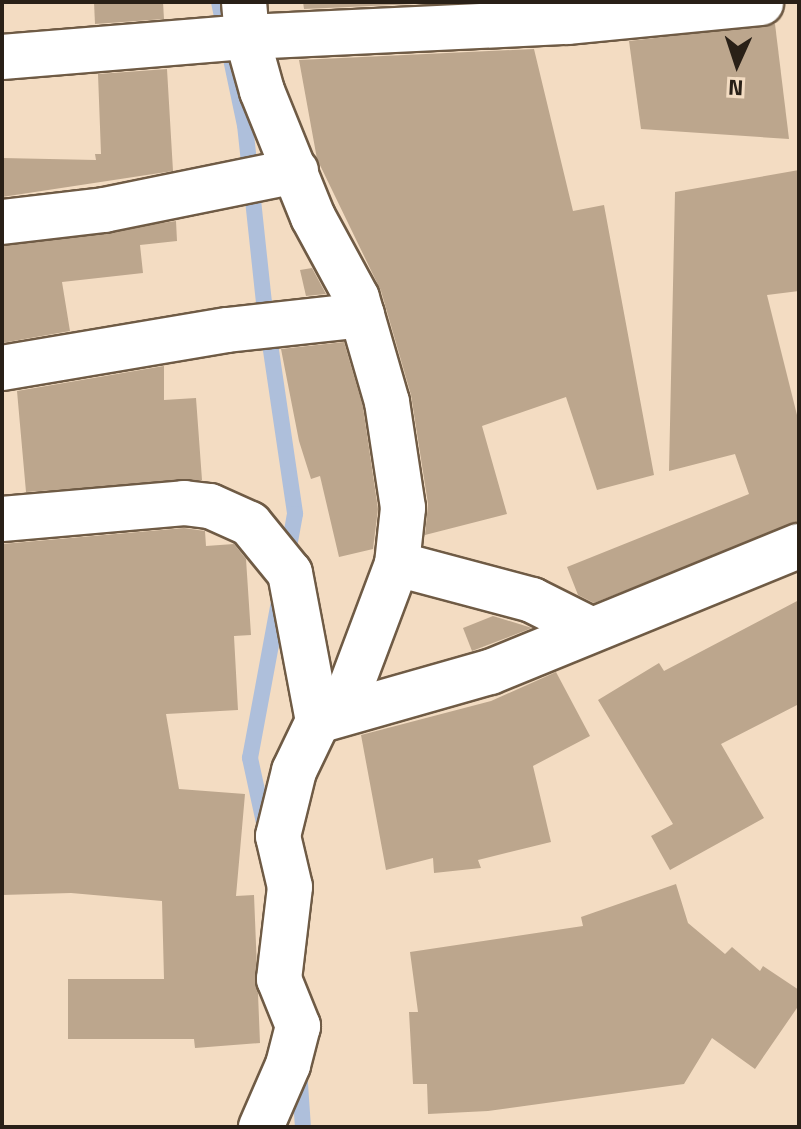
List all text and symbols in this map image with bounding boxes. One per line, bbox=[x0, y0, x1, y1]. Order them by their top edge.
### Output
north arrow bbox=[697, 24, 777, 104]
text: N bbox=[727, 71, 744, 105]

